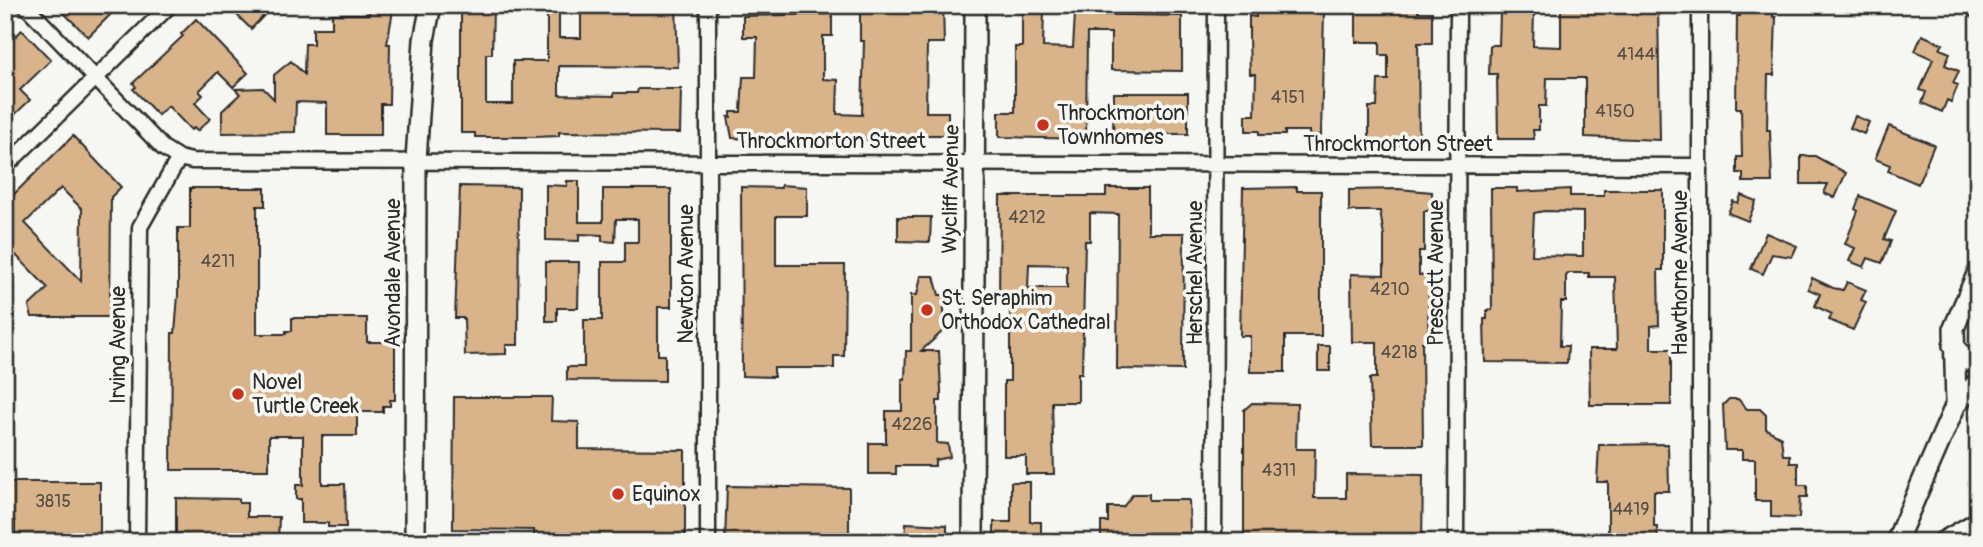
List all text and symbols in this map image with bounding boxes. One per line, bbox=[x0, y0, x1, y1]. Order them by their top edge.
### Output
house number: 4144 bbox=[1617, 43, 1656, 66]
house number: 4151 bbox=[1271, 86, 1305, 109]
place label: Throckmorton Townhomes bbox=[1057, 100, 1185, 151]
house number: 4150 bbox=[1595, 100, 1635, 123]
marker: Throckmorton Townhomes bbox=[1035, 117, 1051, 133]
street label: Wycliff Avenue bbox=[936, 124, 966, 254]
street label: Throckmorton Street bbox=[736, 128, 926, 155]
street label: Throckmorton Street bbox=[1303, 131, 1493, 158]
street label: Hawthorne Avenue bbox=[1667, 190, 1694, 356]
street label: Avondale Avenue bbox=[380, 198, 407, 348]
street label: Prescott Avenue bbox=[1423, 199, 1450, 346]
street label: Herschel Avenue bbox=[1182, 200, 1209, 345]
street label: Newton Avenue bbox=[673, 204, 700, 344]
house number: 4212 bbox=[1008, 206, 1046, 229]
house number: 4211 bbox=[201, 250, 235, 273]
house number: 4210 bbox=[1370, 278, 1410, 301]
street label: Irving Avenue bbox=[105, 285, 132, 404]
place label: St. Seraphim Orthodox Cathedral bbox=[941, 285, 1111, 336]
marker: St. Seraphim Orthodox Cathedral bbox=[919, 302, 935, 318]
house number: 4218 bbox=[1381, 341, 1417, 364]
place label: Novel Turtle Creek bbox=[252, 369, 359, 420]
marker: Novel Turtle Creek bbox=[230, 386, 246, 402]
house number: 4226 bbox=[891, 413, 933, 436]
house number: 4311 bbox=[1262, 459, 1296, 482]
place label: Equinox bbox=[632, 481, 701, 508]
marker: Equinox bbox=[610, 486, 626, 502]
house number: 3815 bbox=[35, 490, 71, 513]
house number: 4419 bbox=[1612, 498, 1650, 521]

